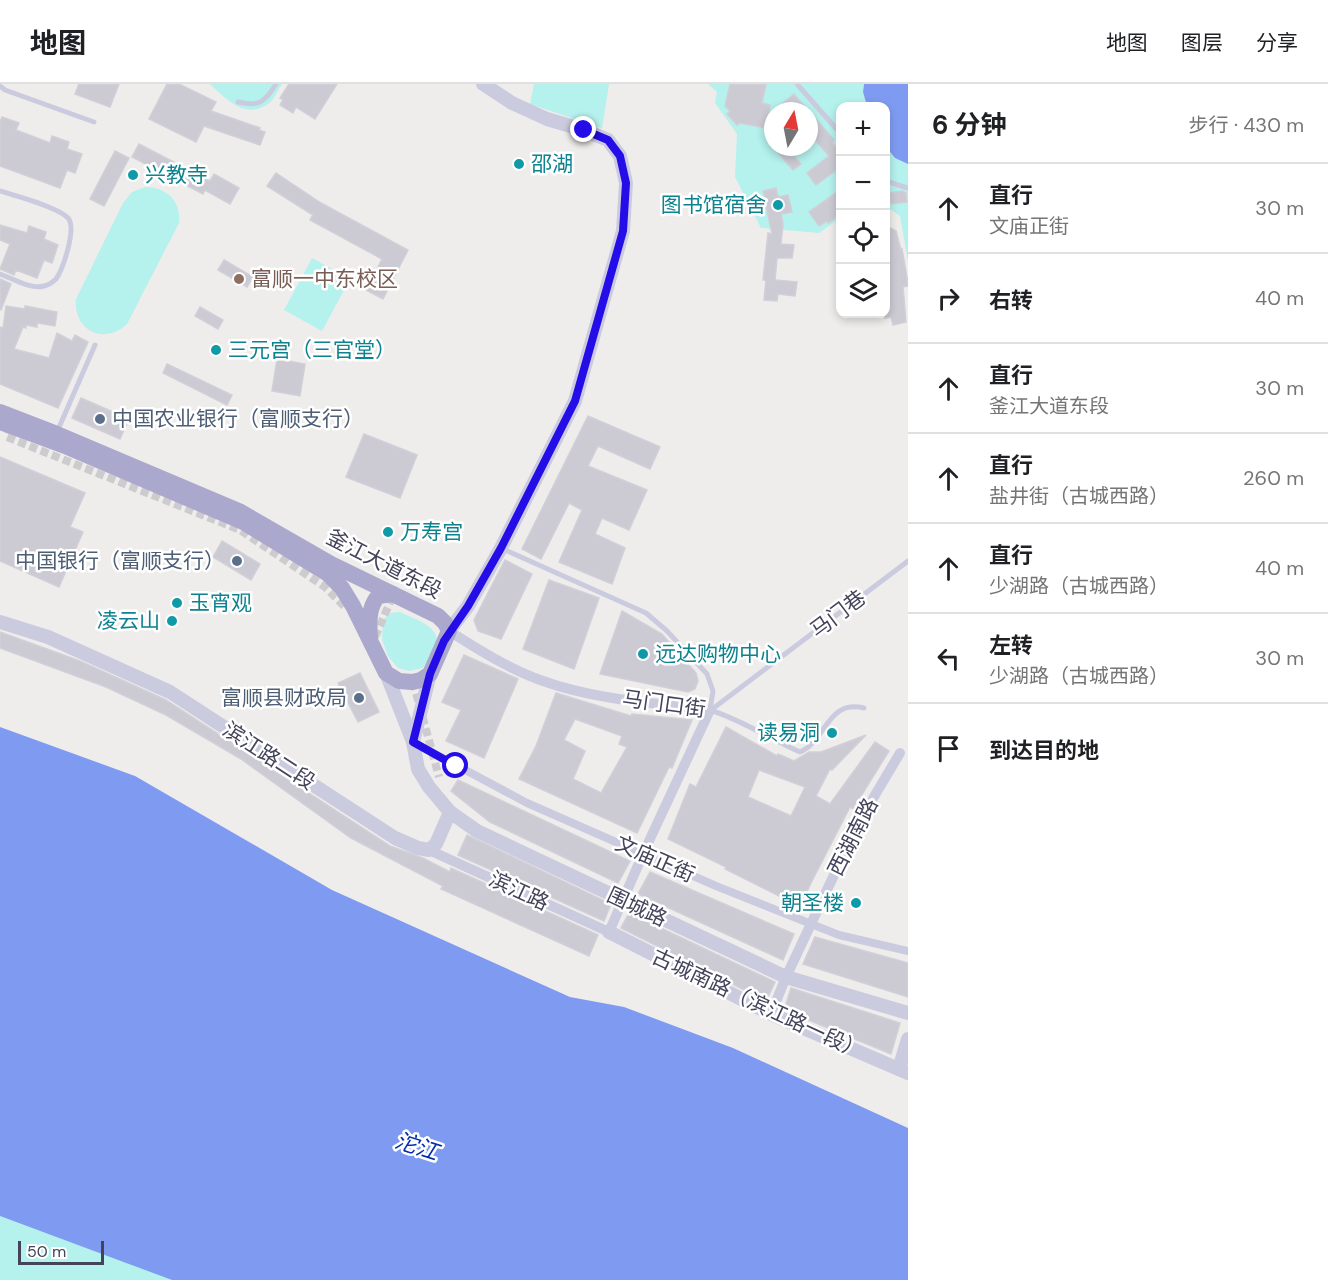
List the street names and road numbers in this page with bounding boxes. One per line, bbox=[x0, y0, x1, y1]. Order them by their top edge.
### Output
street label: 釜江大道东段 bbox=[322, 523, 446, 605]
street label: 马门巷 bbox=[804, 584, 872, 644]
street label: 马门口街 bbox=[620, 684, 708, 724]
street label: 滨江路二段 bbox=[217, 716, 321, 796]
street label: 西湖南路 bbox=[821, 793, 885, 881]
street label: 文庙正街 bbox=[611, 829, 699, 889]
street label: 滨江路 bbox=[485, 865, 553, 917]
street label: 围城路 bbox=[603, 881, 671, 933]
street label: 古城南路（滨江路一段） bbox=[647, 942, 869, 1066]

